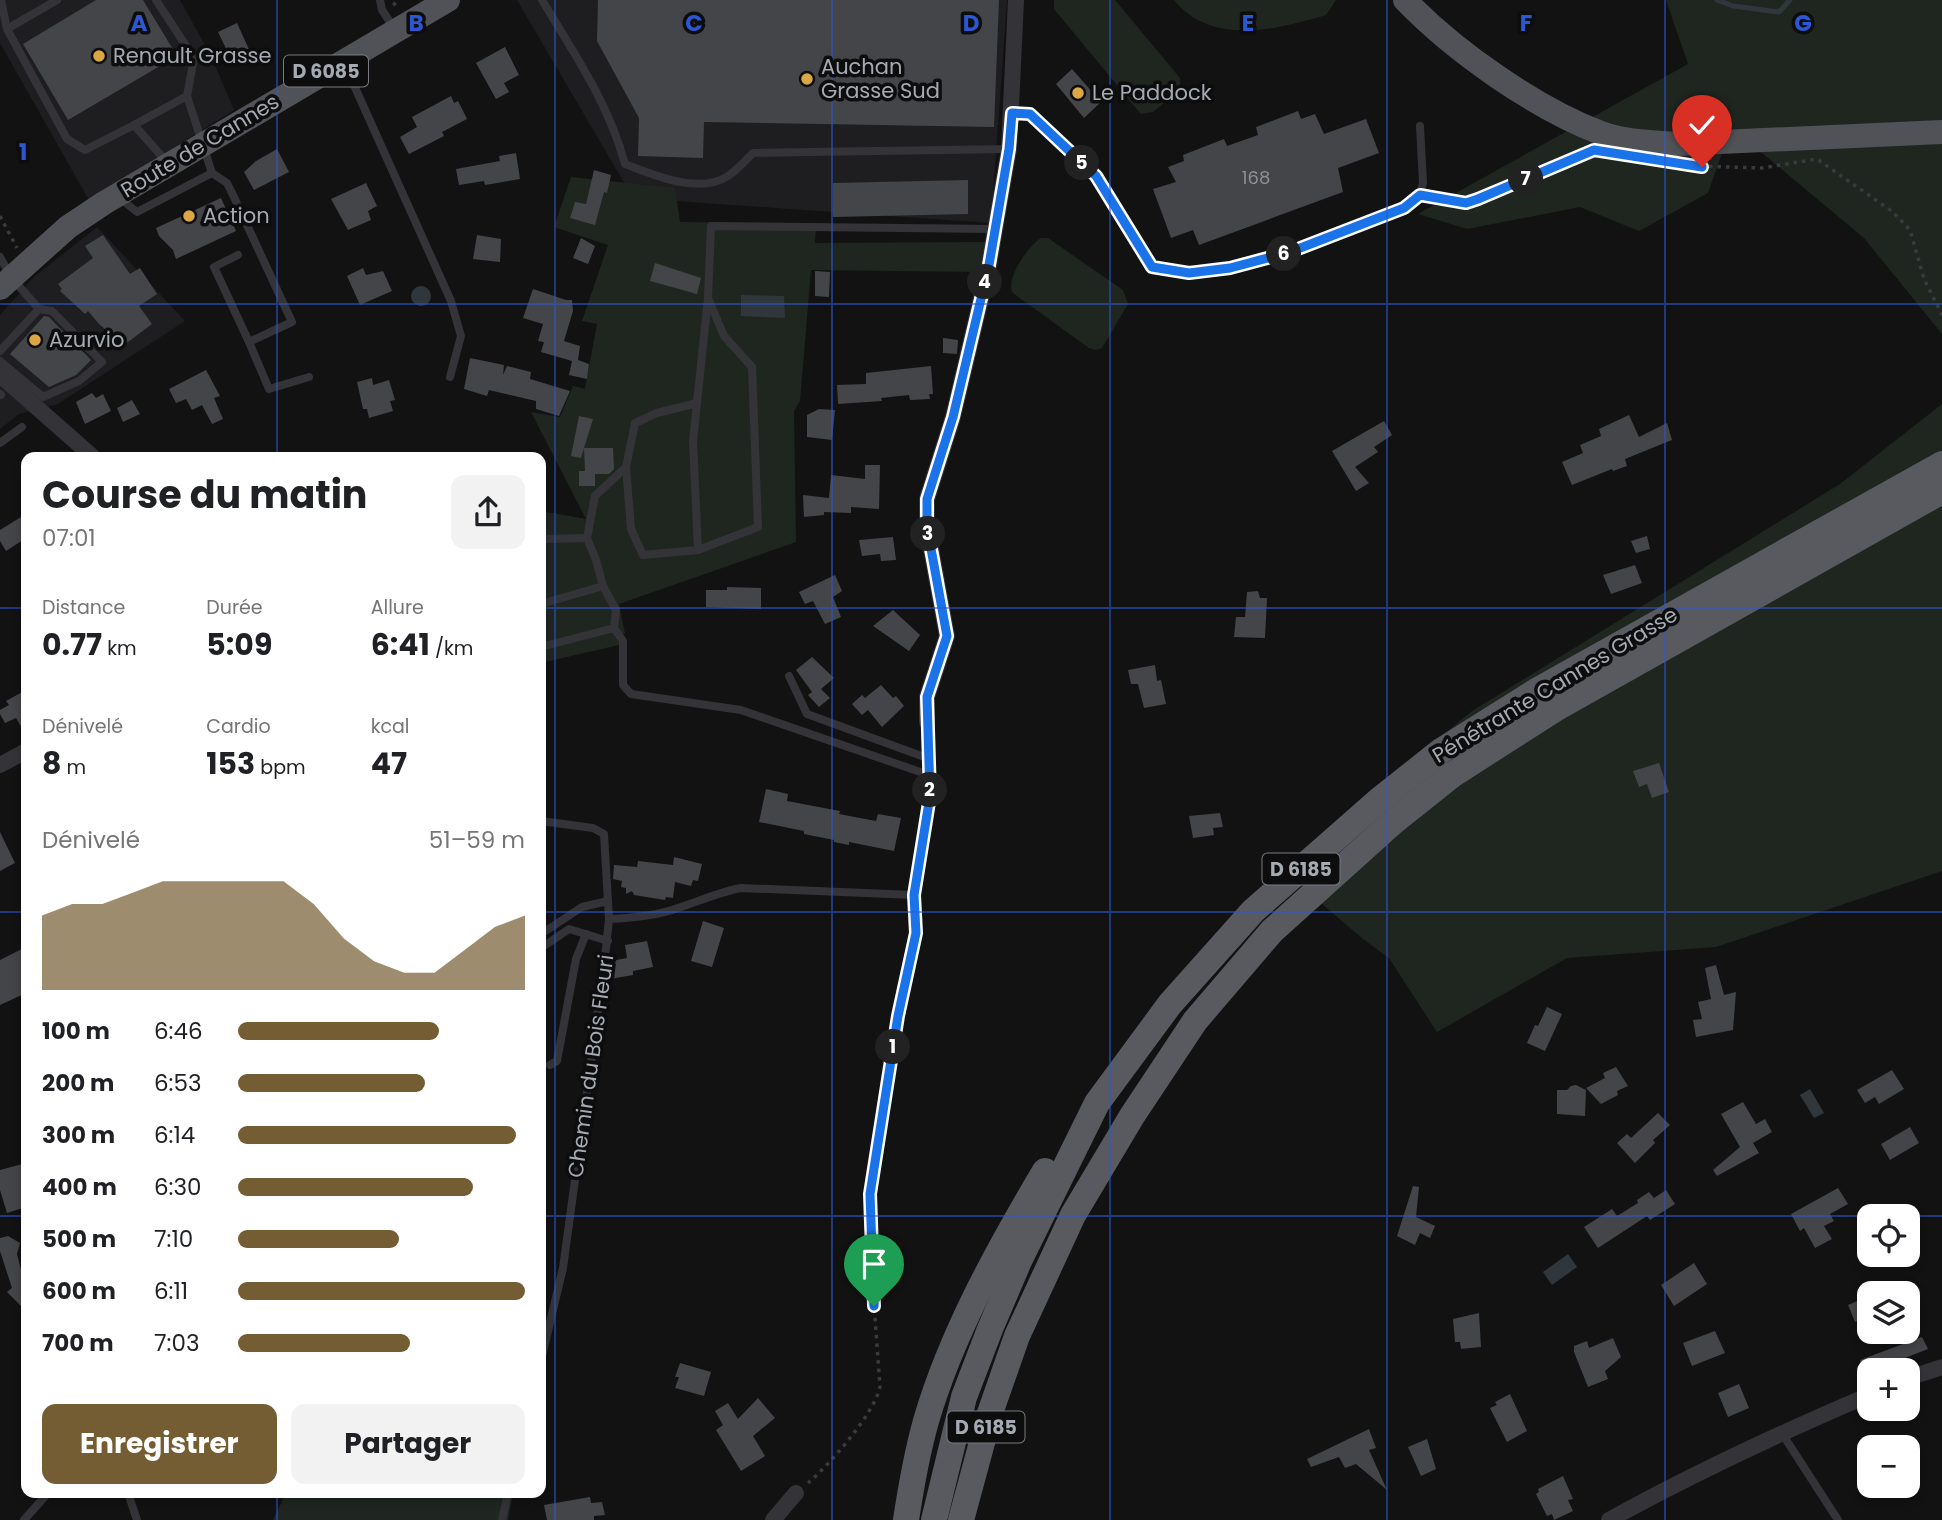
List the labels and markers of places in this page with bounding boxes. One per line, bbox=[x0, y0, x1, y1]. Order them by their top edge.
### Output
place label: Renault Grasse bbox=[113, 41, 272, 70]
marker: Renault Grasse bbox=[91, 48, 107, 64]
place label: Auchan Grasse Sud bbox=[821, 52, 940, 105]
marker: Auchan Grasse Sud bbox=[799, 71, 815, 87]
place label: Le Paddock bbox=[1092, 78, 1212, 107]
marker: Le Paddock bbox=[1070, 85, 1086, 101]
pin bbox=[1672, 95, 1732, 167]
pin: 5 bbox=[1064, 146, 1100, 180]
pin: 7 bbox=[1508, 162, 1544, 196]
place label: Action bbox=[203, 201, 270, 230]
marker: Action bbox=[181, 208, 197, 224]
pin: 6 bbox=[1266, 236, 1302, 272]
pin: 4 bbox=[968, 264, 1002, 300]
place label: Azurvio bbox=[49, 325, 124, 354]
marker: Azurvio bbox=[27, 332, 43, 348]
pin: 3 bbox=[911, 516, 946, 552]
pin: 2 bbox=[912, 772, 948, 808]
pin: 1 bbox=[876, 1030, 910, 1064]
pin bbox=[844, 1234, 904, 1306]

